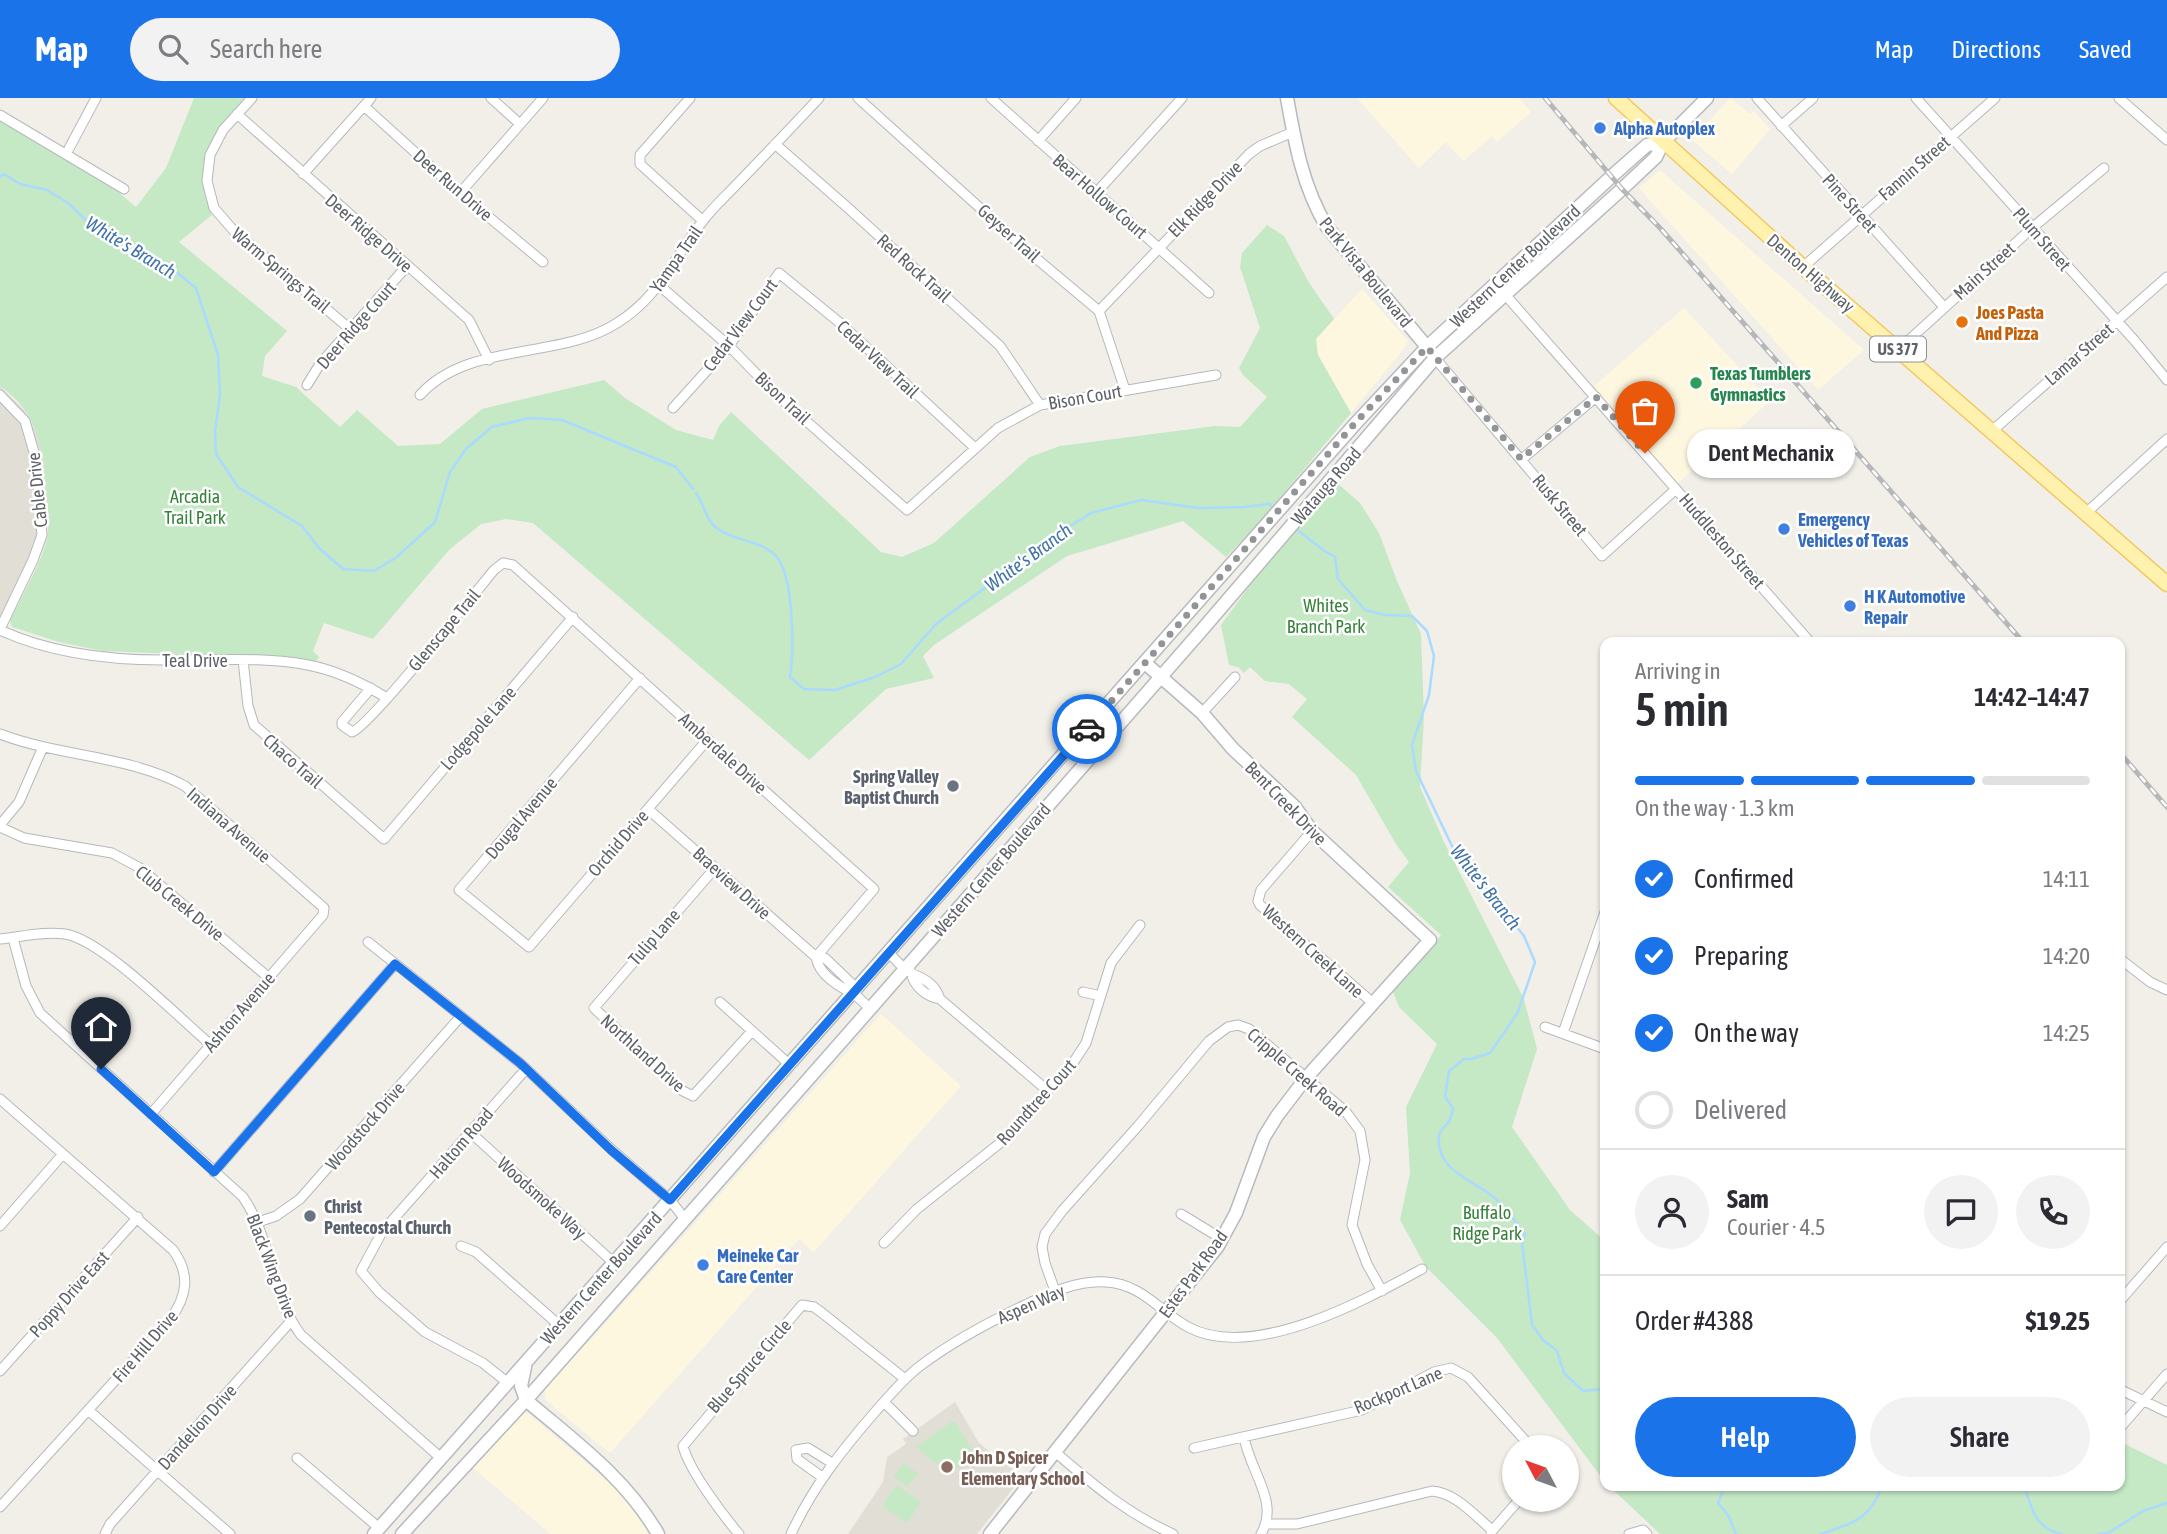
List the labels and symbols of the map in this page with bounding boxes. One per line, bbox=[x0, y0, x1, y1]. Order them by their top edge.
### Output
place label: Alpha Autoplex bbox=[1613, 118, 1716, 139]
marker: Alpha Autoplex bbox=[1592, 120, 1608, 136]
street label: Fannin Street bbox=[1874, 131, 1954, 205]
street label: Deer Run Drive bbox=[409, 145, 497, 225]
street label: Bear Hollow Court bbox=[1049, 149, 1151, 243]
street label: Elk Ridge Drive bbox=[1164, 157, 1246, 241]
street label: Pine Street bbox=[1818, 169, 1882, 237]
street label: Deer Ridge Drive bbox=[321, 189, 417, 277]
street label: Geyser Trail bbox=[974, 200, 1045, 266]
street label: Western Center Boulevard bbox=[1446, 200, 1584, 332]
street label: Plum Street bbox=[2009, 203, 2075, 275]
water label: White's Branch bbox=[82, 211, 180, 283]
street label: Park Vista Boulevard bbox=[1315, 213, 1417, 331]
street label: Yampa Trail bbox=[645, 221, 707, 296]
street label: Warm Springs Trail bbox=[228, 223, 334, 317]
street label: Denton Highway bbox=[1763, 229, 1859, 317]
street label: Red Rock Trail bbox=[873, 230, 955, 307]
street label: Main Street bbox=[1949, 238, 2019, 304]
street label: Cedar View Court bbox=[698, 275, 782, 375]
street label: Deer Ridge Court bbox=[312, 277, 400, 373]
place label: Joes Pasta And Pizza bbox=[1975, 302, 2044, 344]
marker: Joes Pasta And Pizza bbox=[1954, 314, 1970, 330]
street label: Cedar View Trail bbox=[833, 316, 923, 402]
street label: Lamar Street bbox=[2040, 319, 2118, 389]
road number: US 377 bbox=[1870, 336, 1926, 362]
place label: Texas Tumblers Gymnastics bbox=[1710, 363, 1812, 405]
street label: Bison Trail bbox=[751, 367, 815, 429]
marker: Texas Tumblers Gymnastics bbox=[1688, 375, 1704, 391]
street label: Bison Court bbox=[1047, 380, 1123, 414]
pin bbox=[1615, 381, 1675, 453]
callout: Dent Mechanix bbox=[1687, 428, 1855, 478]
street label: Watauga Road bbox=[1287, 443, 1365, 529]
street label: Cable Drive bbox=[23, 452, 51, 528]
street label: Rusk Street bbox=[1528, 470, 1592, 540]
park label: Arcadia Trail Park bbox=[164, 486, 226, 528]
street label: Huddleston Street bbox=[1675, 489, 1769, 593]
place label: Emergency Vehicles of Texas bbox=[1797, 509, 1909, 551]
water label: White's Branch bbox=[980, 518, 1076, 596]
marker: Emergency Vehicles of Texas bbox=[1776, 521, 1792, 537]
street label: Glenscape Trail bbox=[404, 585, 485, 675]
place label: H K Automotive Repair bbox=[1864, 586, 1965, 628]
park label: Whites Branch Park bbox=[1287, 595, 1365, 637]
marker: H K Automotive Repair bbox=[1842, 598, 1858, 614]
street label: Teal Drive bbox=[162, 650, 228, 671]
street label: Lodgepole Lane bbox=[436, 682, 520, 774]
courier bbox=[1052, 694, 1122, 764]
street label: Amberdale Drive bbox=[675, 708, 771, 798]
street label: Chaco Trail bbox=[259, 730, 327, 793]
street label: Bent Creek Drive bbox=[1241, 757, 1331, 849]
place label: Spring Valley Baptist Church bbox=[844, 766, 940, 808]
street label: Dougal Avenue bbox=[481, 773, 561, 863]
marker: Spring Valley Baptist Church bbox=[945, 778, 961, 794]
street label: Indiana Avenue bbox=[183, 783, 275, 867]
street label: Western Center Boulevard bbox=[927, 799, 1055, 941]
street label: Orchid Drive bbox=[583, 805, 653, 881]
water label: White's Branch bbox=[1446, 840, 1526, 934]
street label: Braeview Drive bbox=[689, 843, 775, 923]
street label: Club Creek Drive bbox=[132, 861, 228, 945]
street label: Western Creek Lane bbox=[1258, 900, 1368, 1002]
street label: Tulip Lane bbox=[624, 905, 684, 969]
street label: Ashton Avenue bbox=[199, 968, 279, 1056]
pin bbox=[71, 997, 131, 1069]
street label: Northland Drive bbox=[597, 1010, 689, 1096]
street label: Cripple Creek Road bbox=[1243, 1023, 1351, 1121]
street label: Roundtree Court bbox=[992, 1055, 1080, 1149]
street label: Woodstock Drive bbox=[321, 1078, 409, 1174]
street label: Haltom Road bbox=[425, 1103, 497, 1183]
street label: Woodsmoke Way bbox=[493, 1153, 591, 1243]
place label: Christ Pentecostal Church bbox=[324, 1196, 451, 1238]
park label: Buffalo Ridge Park bbox=[1452, 1202, 1522, 1244]
marker: Christ Pentecostal Church bbox=[302, 1208, 318, 1224]
street label: Western Center Boulevard bbox=[536, 1208, 666, 1348]
street label: Black Wing Drive bbox=[243, 1211, 301, 1321]
street label: Estes Park Road bbox=[1154, 1226, 1232, 1322]
place label: Meineke Car Care Center bbox=[717, 1245, 799, 1287]
street label: Poppy Drive East bbox=[25, 1247, 113, 1341]
marker: Meineke Car Care Center bbox=[695, 1257, 711, 1273]
street label: Aspen Way bbox=[994, 1280, 1068, 1328]
street label: Fire Hill Drive bbox=[108, 1306, 182, 1386]
street label: Blue Spruce Circle bbox=[703, 1315, 795, 1417]
street label: Rockport Lane bbox=[1351, 1362, 1445, 1418]
street label: Dandelion Drive bbox=[153, 1380, 241, 1474]
north arrow bbox=[1502, 1435, 1578, 1512]
place label: John D Spicer Elementary School bbox=[960, 1447, 1085, 1489]
marker: John D Spicer Elementary School bbox=[939, 1459, 955, 1475]

